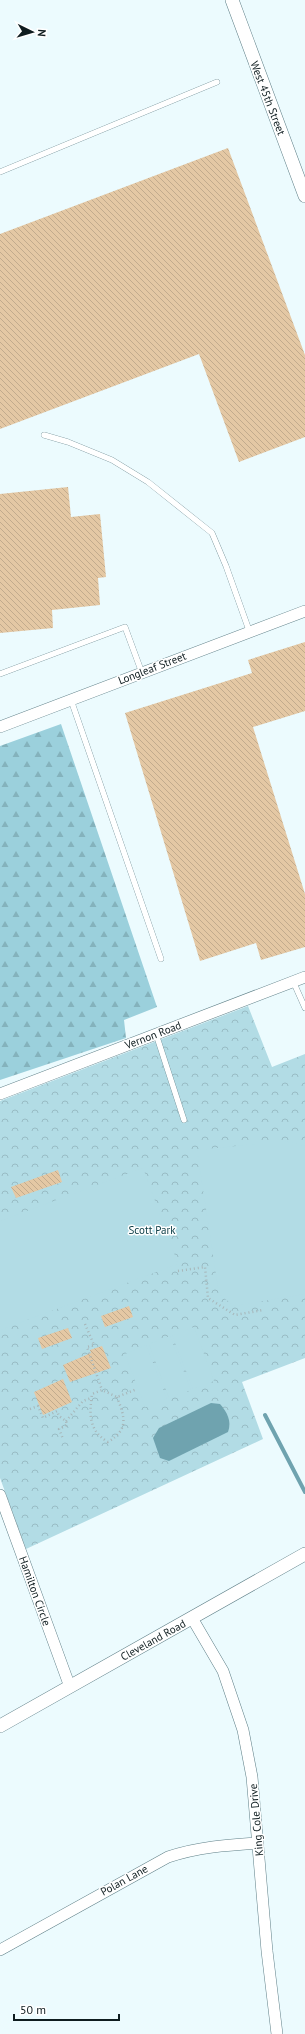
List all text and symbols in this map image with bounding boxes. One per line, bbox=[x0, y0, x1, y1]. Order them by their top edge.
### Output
north arrow bbox=[12, 12, 52, 52]
text: N bbox=[35, 29, 49, 37]
street label: West 45th Street bbox=[247, 59, 289, 137]
street label: Longleaf Street bbox=[116, 649, 188, 687]
street label: Vernon Road bbox=[122, 1018, 183, 1052]
park label: Scott Park bbox=[128, 1223, 176, 1237]
street label: Hamilton Circle bbox=[16, 1554, 54, 1628]
street label: Cleveland Road bbox=[118, 1616, 188, 1664]
street label: King Cole Drive bbox=[246, 1783, 266, 1857]
street label: Polan Lane bbox=[98, 1861, 150, 1899]
scale bar bbox=[14, 1996, 119, 2022]
text: 50 m bbox=[20, 2002, 46, 2017]

